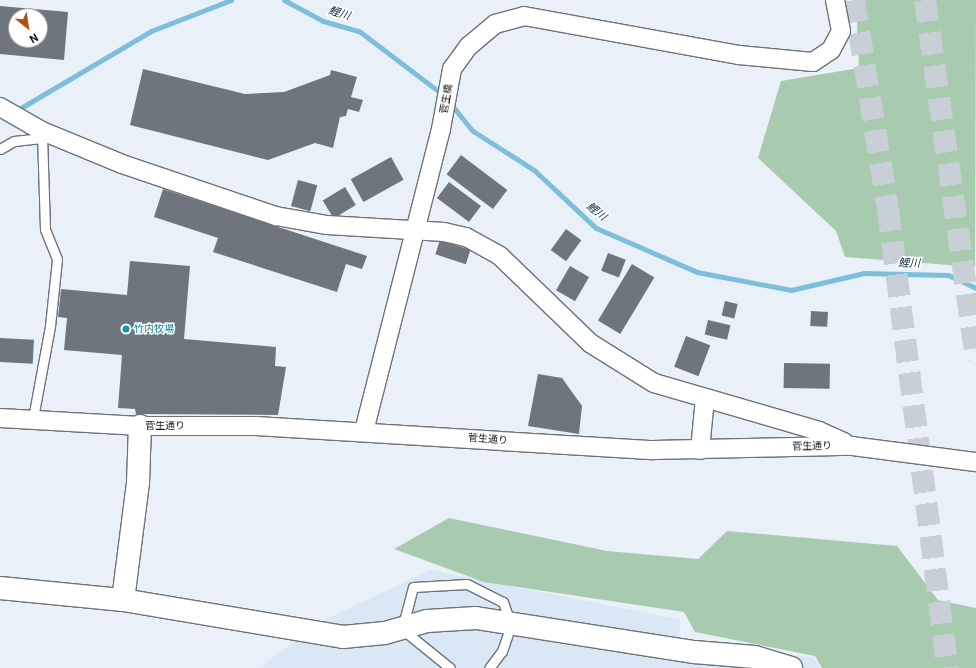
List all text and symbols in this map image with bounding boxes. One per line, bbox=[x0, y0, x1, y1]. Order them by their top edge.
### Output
water label: 鯉川 bbox=[327, 4, 351, 24]
north arrow bbox=[8, 8, 48, 48]
text: N bbox=[27, 30, 40, 46]
street label: 菅生橋 bbox=[437, 83, 455, 115]
water label: 鯉川 bbox=[583, 200, 609, 224]
water label: 鯉川 bbox=[898, 257, 920, 271]
place label: 竹内牧場 bbox=[134, 323, 174, 335]
marker: 竹内牧場 bbox=[121, 324, 131, 334]
street label: 菅生通り bbox=[145, 420, 185, 432]
street label: 菅生通り bbox=[468, 432, 508, 446]
street label: 菅生通り bbox=[792, 440, 832, 452]

